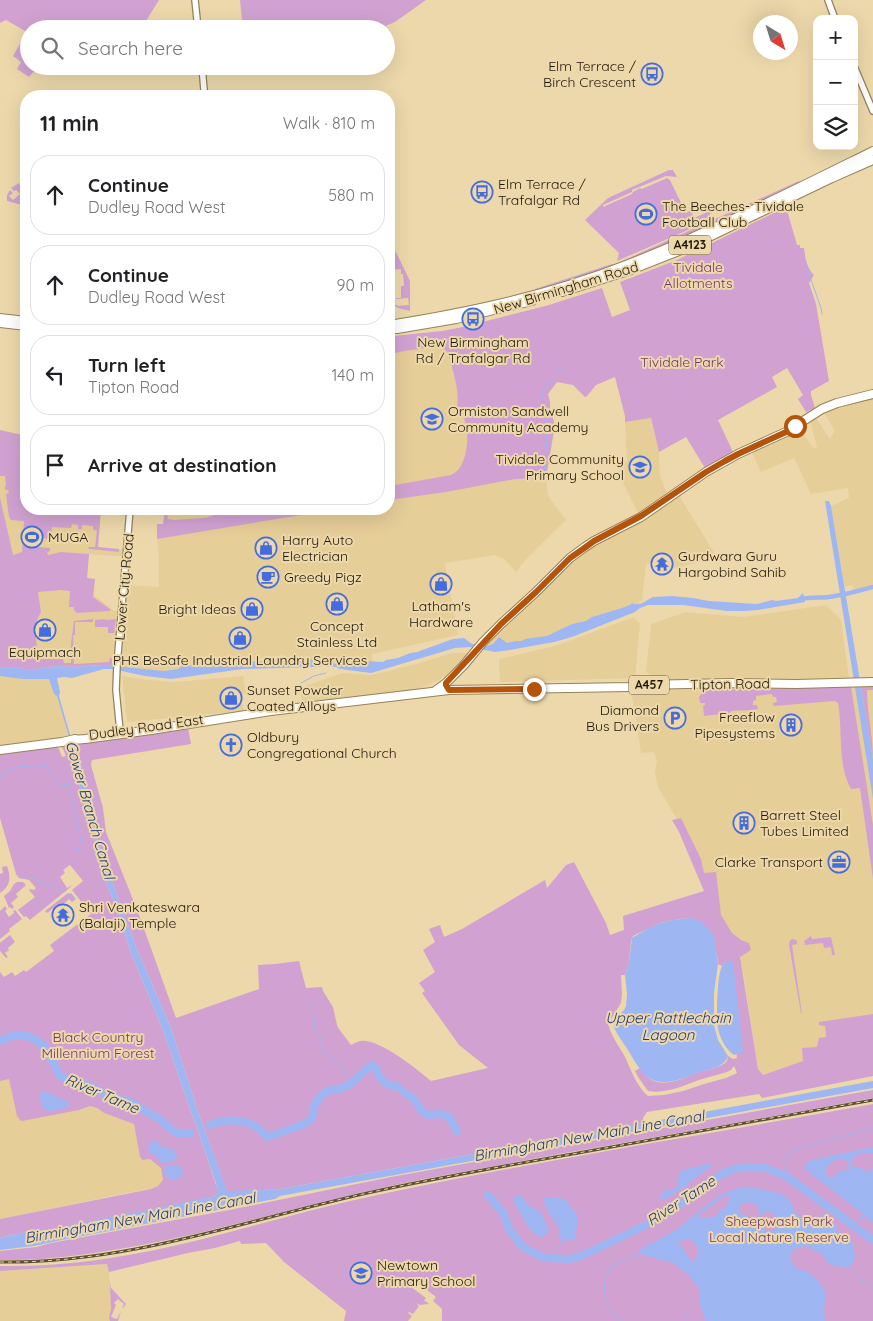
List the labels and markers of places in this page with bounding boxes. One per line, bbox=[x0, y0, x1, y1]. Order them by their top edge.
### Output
place label: Elm Terrace / Birch Crescent bbox=[543, 57, 637, 91]
bus stop icon: Elm Terrace / Birch Crescent bbox=[640, 62, 664, 86]
place label: Elm Terrace / Trafalgar Rd bbox=[498, 175, 587, 209]
bus stop icon: Elm Terrace / Trafalgar Rd bbox=[470, 180, 494, 204]
place label: The Beeches- Tividale Football Club bbox=[662, 197, 804, 231]
sports icon: The Beeches- Tividale Football Club bbox=[634, 202, 658, 226]
bus stop icon: New Birmingham Rd / Trafalgar Rd bbox=[461, 307, 485, 331]
place label: New Birmingham Rd / Trafalgar Rd bbox=[416, 333, 530, 367]
place label: Ormiston Sandwell Community Academy bbox=[448, 402, 589, 436]
school or university icon: Ormiston Sandwell Community Academy bbox=[420, 407, 444, 431]
place label: Tividale Community Primary School bbox=[495, 450, 624, 484]
school or university icon: Tividale Community Primary School bbox=[628, 455, 652, 479]
sports icon: MUGA bbox=[20, 525, 44, 549]
place label: MUGA bbox=[48, 528, 88, 546]
place label: Harry Auto Electrician bbox=[282, 531, 353, 565]
shop icon: Harry Auto Electrician bbox=[254, 536, 278, 560]
place label: Gurdwara Guru Hargobind Sahib bbox=[678, 547, 786, 581]
temple icon: Gurdwara Guru Hargobind Sahib bbox=[650, 552, 674, 576]
cafe icon: Greedy Pigz bbox=[256, 565, 280, 589]
place label: Greedy Pigz bbox=[284, 568, 362, 586]
shop icon: Latham's Hardware bbox=[429, 572, 453, 596]
shop icon: Concept Stainless Ltd bbox=[325, 592, 349, 616]
shop icon: Bright Ideas bbox=[240, 597, 264, 621]
place label: Latham's Hardware bbox=[409, 597, 473, 631]
place label: Bright Ideas bbox=[158, 600, 236, 618]
place label: Concept Stainless Ltd bbox=[297, 617, 377, 651]
shop icon: Equipmach bbox=[33, 618, 57, 642]
shop icon: PHS BeSafe Industrial Laundry Services bbox=[228, 626, 252, 650]
place label: Equipmach bbox=[9, 643, 81, 661]
place label: PHS BeSafe Industrial Laundry Services bbox=[113, 651, 367, 669]
place label: Sunset Powder Coated Alloys bbox=[247, 681, 344, 715]
shop icon: Sunset Powder Coated Alloys bbox=[219, 686, 243, 710]
place label: Diamond Bus Drivers bbox=[586, 701, 659, 735]
parking icon: Diamond Bus Drivers bbox=[663, 706, 687, 730]
place label: Freeflow Pipesystems bbox=[694, 708, 775, 742]
building icon: Freeflow Pipesystems bbox=[779, 713, 803, 737]
place label: Oldbury Congregational Church bbox=[247, 728, 397, 762]
church icon: Oldbury Congregational Church bbox=[219, 733, 243, 757]
place label: Barrett Steel Tubes Limited bbox=[760, 806, 849, 840]
building icon: Barrett Steel Tubes Limited bbox=[732, 811, 756, 835]
office icon: Clarke Transport bbox=[827, 850, 851, 874]
place label: Clarke Transport bbox=[715, 853, 823, 871]
place label: Shri Venkateswara (Balaji) Temple bbox=[79, 898, 200, 932]
temple icon: Shri Venkateswara (Balaji) Temple bbox=[51, 903, 75, 927]
place label: Newtown Primary School bbox=[377, 1256, 475, 1290]
school or university icon: Newtown Primary School bbox=[349, 1261, 373, 1285]

